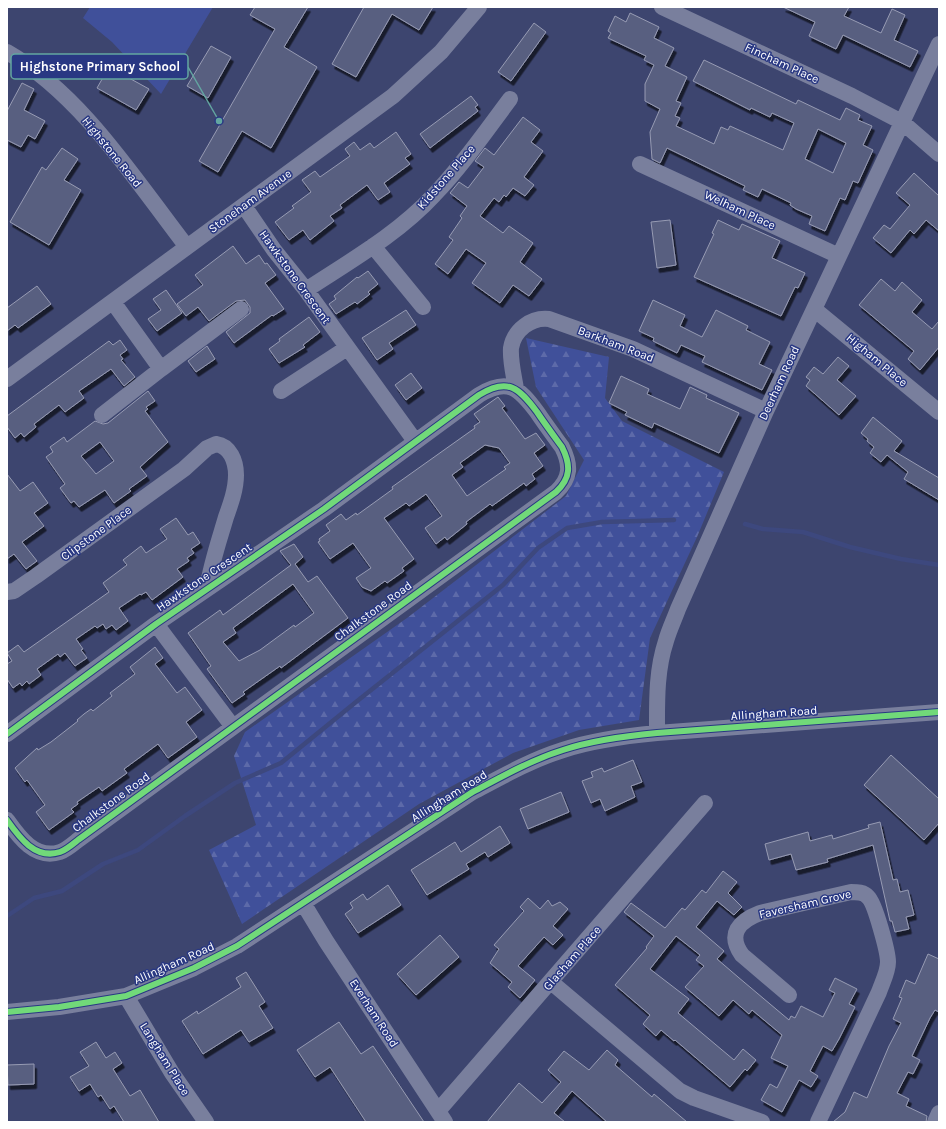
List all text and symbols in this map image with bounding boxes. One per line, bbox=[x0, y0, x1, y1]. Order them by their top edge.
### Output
street label: Fincham Place bbox=[743, 40, 821, 86]
callout: Highstone Primary School bbox=[11, 54, 188, 79]
text: Highstone Primary School bbox=[20, 59, 180, 74]
street label: Highstone Road bbox=[79, 114, 145, 190]
street label: Kidstone Place bbox=[414, 142, 478, 212]
street label: Stoneham Avenue bbox=[206, 166, 294, 236]
street label: Welham Place bbox=[702, 187, 778, 233]
street label: Hawkstone Crescent bbox=[256, 228, 334, 327]
street label: Barkham Road bbox=[576, 323, 656, 365]
street label: Higham Place bbox=[844, 330, 910, 390]
street label: Deerham Road bbox=[756, 344, 802, 422]
street label: Clipstone Place bbox=[58, 503, 134, 563]
street label: Hawkstone Crescent bbox=[154, 540, 255, 614]
street label: Chalkstone Road bbox=[331, 578, 415, 644]
street label: Allingham Road bbox=[730, 703, 818, 723]
street label: Allingham Road bbox=[408, 767, 490, 825]
street label: Chalkstone Road bbox=[69, 769, 153, 835]
street label: Faversham Grove bbox=[758, 887, 852, 921]
street label: Glasham Place bbox=[540, 923, 604, 993]
street label: Allingham Road bbox=[132, 939, 216, 987]
street label: Everham Road bbox=[347, 976, 401, 1050]
street label: Langham Place bbox=[137, 1020, 193, 1098]

